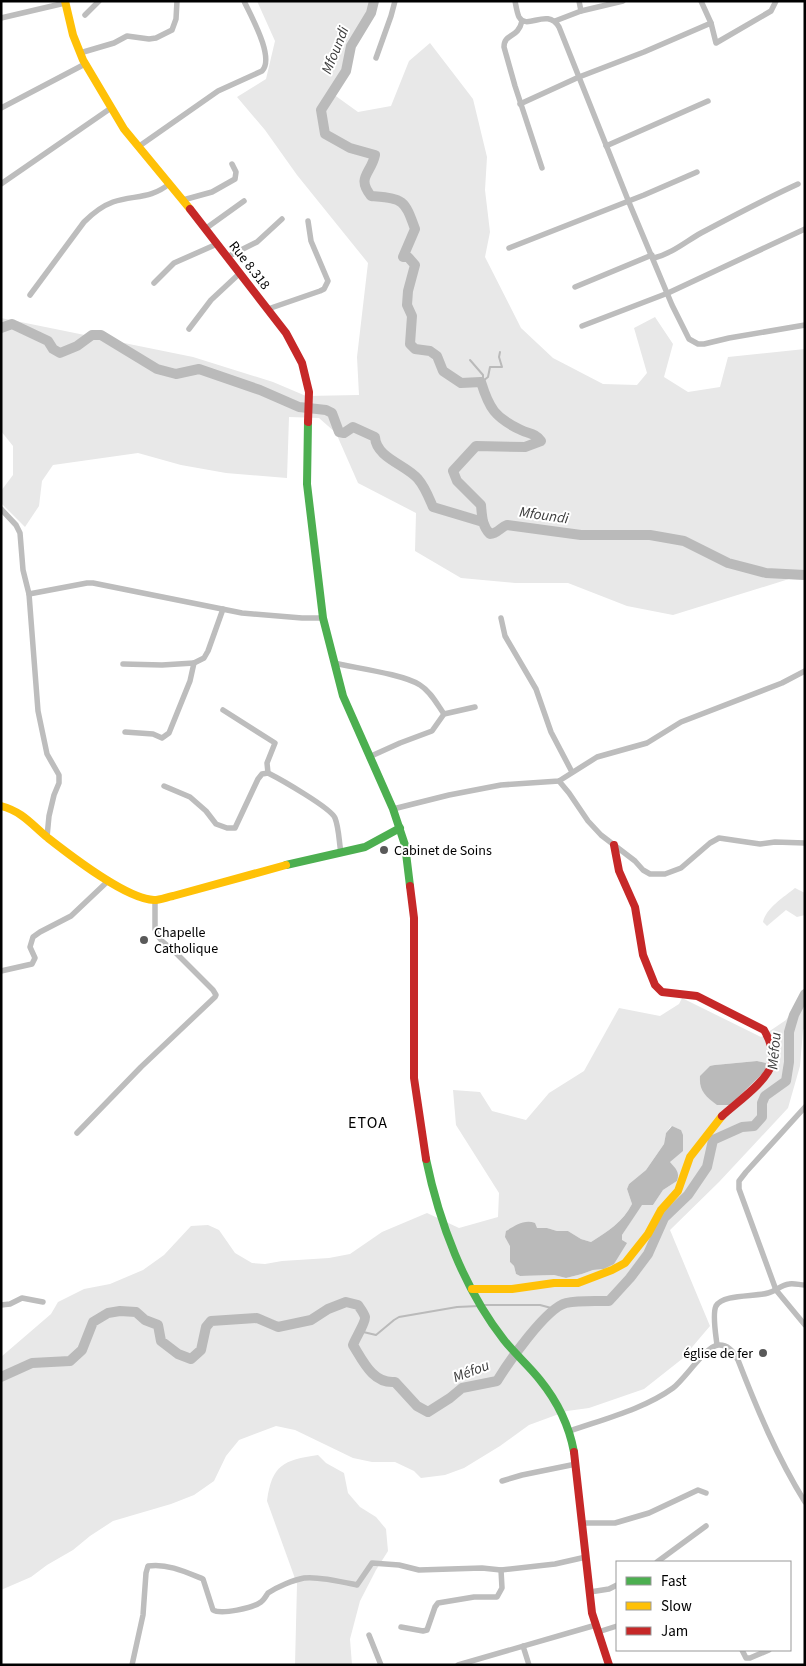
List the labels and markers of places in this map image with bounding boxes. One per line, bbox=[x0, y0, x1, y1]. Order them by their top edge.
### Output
place label: Cabinet de Soins bbox=[394, 841, 492, 861]
marker: Cabinet de Soins bbox=[378, 844, 390, 856]
place label: Chapelle Catholique bbox=[154, 923, 218, 959]
marker: Chapelle Catholique bbox=[138, 934, 150, 946]
place label: église de fer bbox=[683, 1344, 753, 1364]
marker: église de fer bbox=[757, 1347, 769, 1359]

